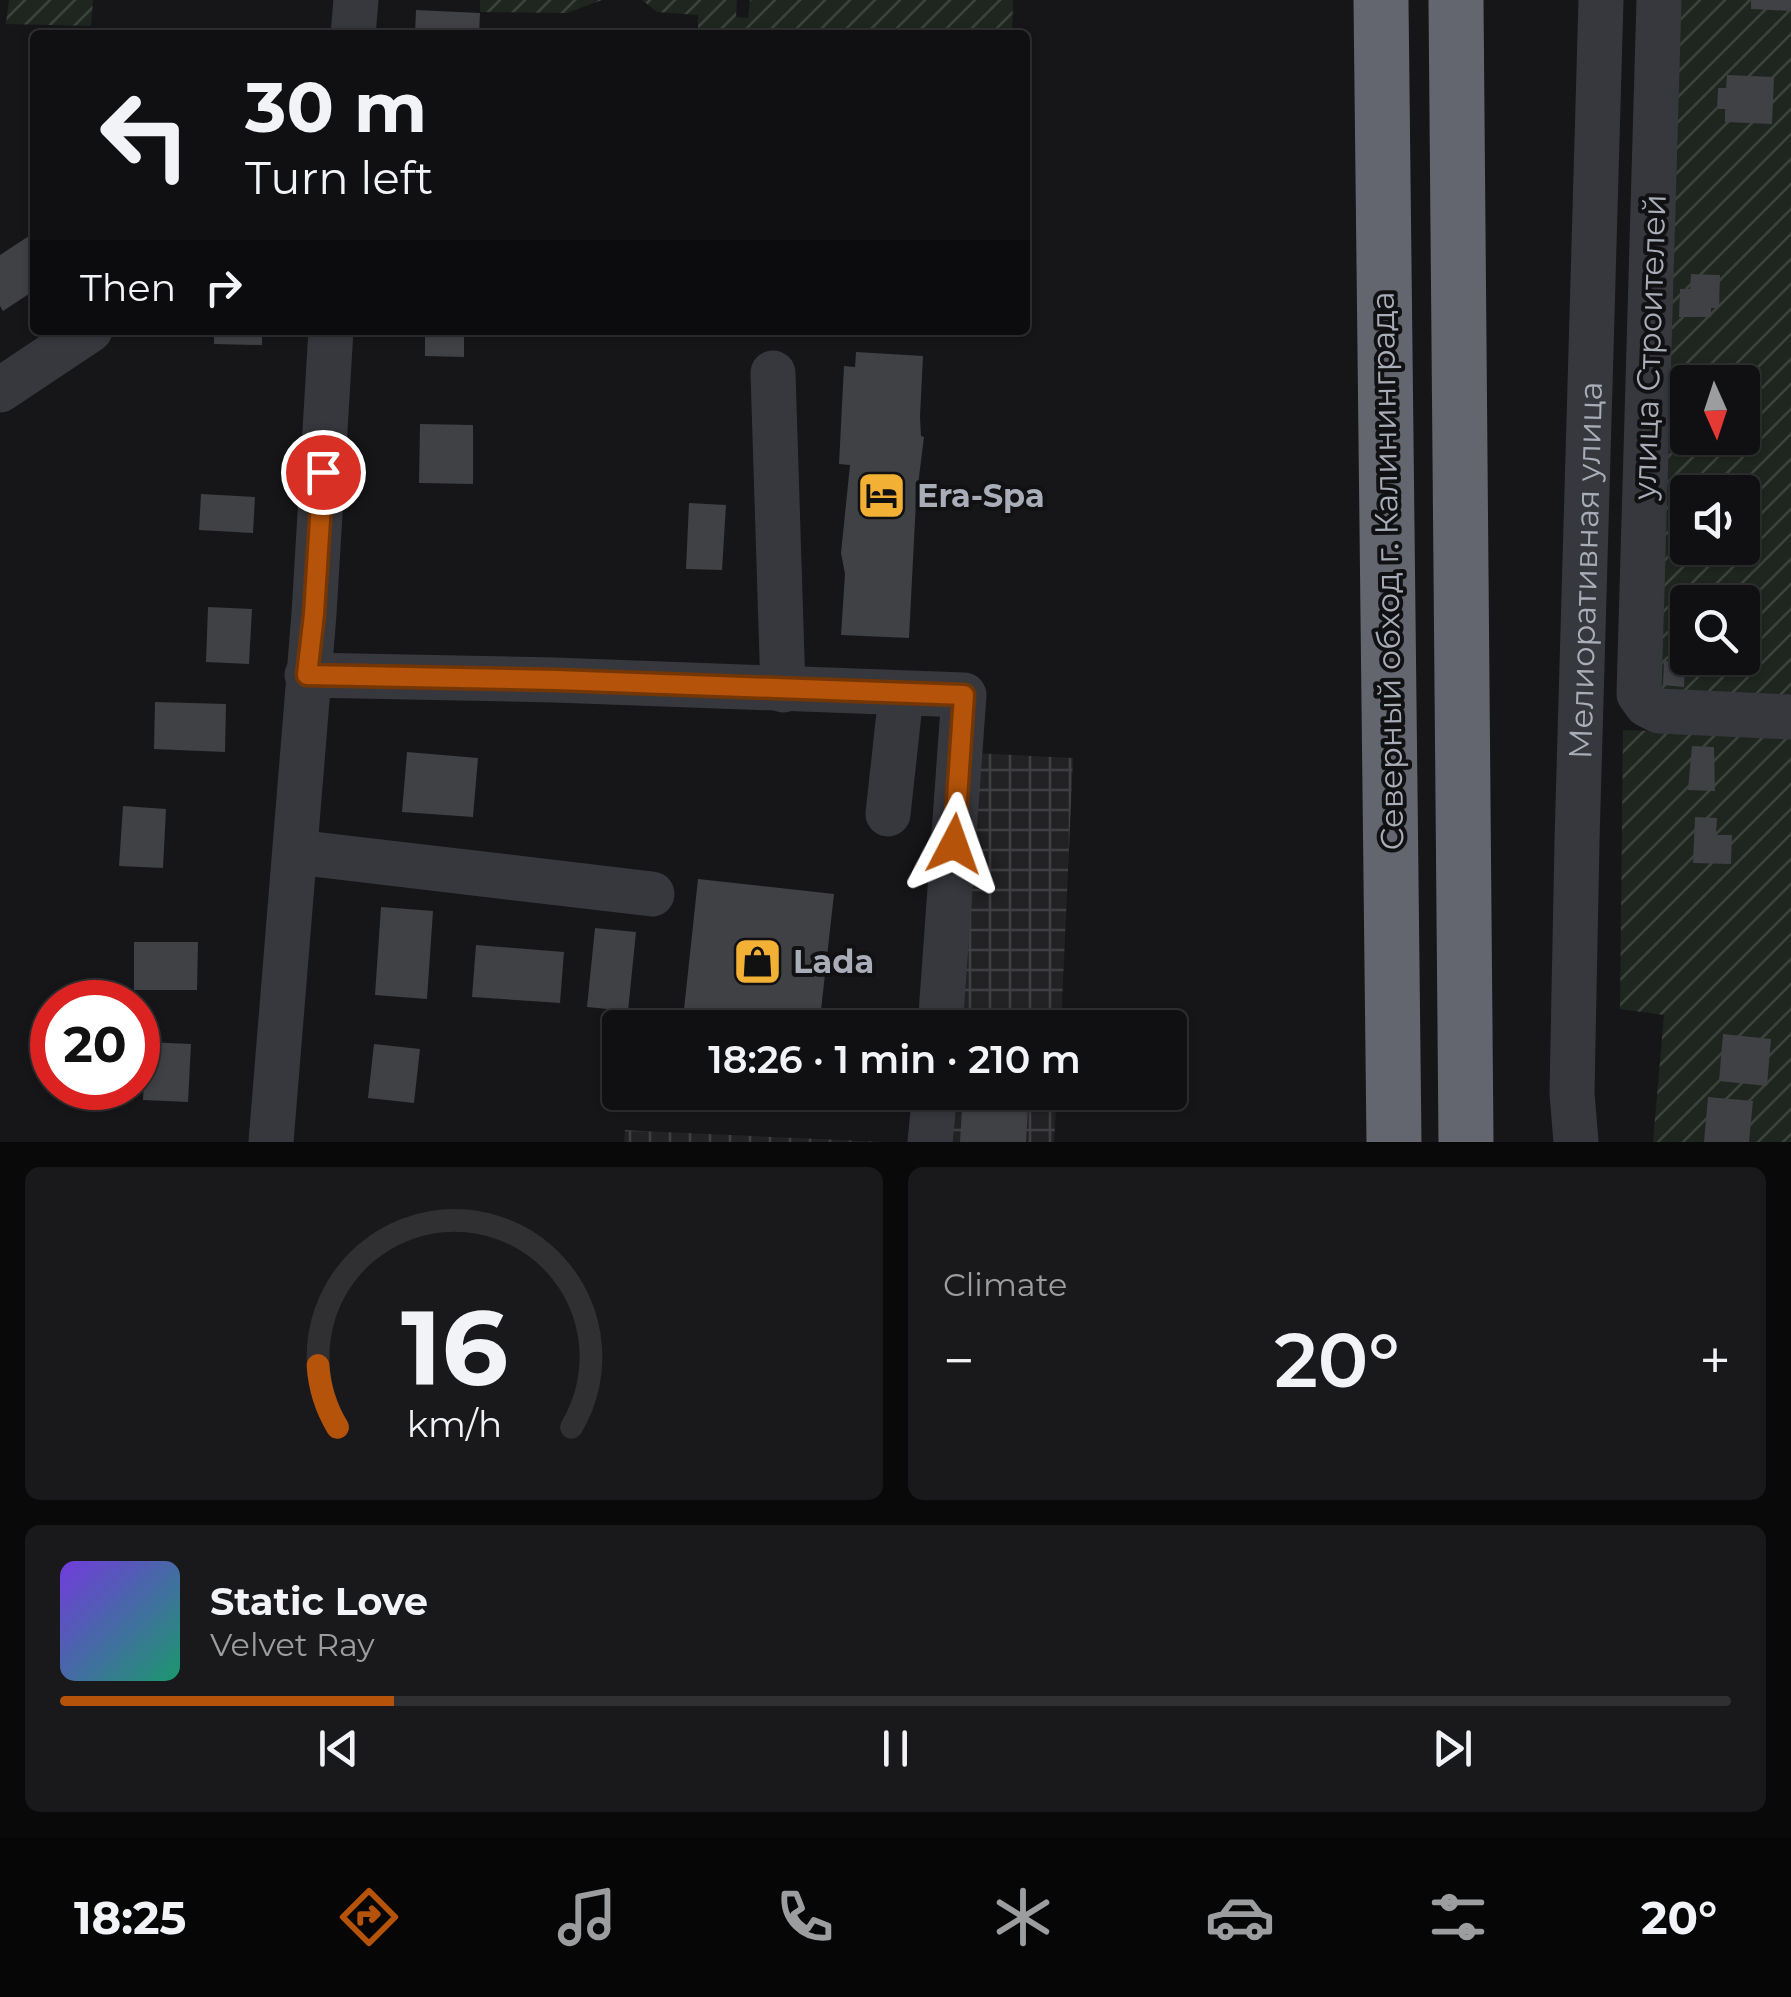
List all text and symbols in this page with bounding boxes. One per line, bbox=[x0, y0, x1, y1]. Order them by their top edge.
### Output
text: 30 m bbox=[245, 64, 427, 150]
icon: left bbox=[80, 70, 210, 200]
text: Turn left bbox=[245, 150, 433, 205]
street label: улица Строителей bbox=[1624, 193, 1674, 502]
icon: right bbox=[196, 260, 251, 315]
text: Then bbox=[80, 264, 176, 311]
street label: Северный обход г. Калининграда bbox=[1363, 291, 1411, 851]
north arrow bbox=[1670, 365, 1760, 455]
map controls bbox=[1670, 365, 1760, 675]
street label: Мелиоративная улица bbox=[1560, 381, 1610, 760]
pin bbox=[281, 430, 366, 515]
icon: arrive bbox=[296, 445, 351, 500]
hotel icon: Era-Spa bbox=[856, 469, 908, 521]
button: sound bbox=[1670, 475, 1760, 565]
place label: Era-Spa bbox=[917, 476, 1045, 515]
button: search bbox=[1670, 585, 1760, 675]
position arrow bbox=[902, 792, 1006, 896]
shop icon: Lada bbox=[732, 935, 784, 987]
place label: Lada bbox=[793, 942, 874, 981]
speed limit sign: 20 bbox=[30, 980, 160, 1110]
text: 18:26 · 1 min · 210 m bbox=[708, 1036, 1081, 1083]
text: Climate bbox=[943, 1265, 1067, 1304]
text: 16 bbox=[400, 1284, 508, 1411]
text: 20° bbox=[1274, 1314, 1400, 1406]
text: − bbox=[943, 1327, 975, 1394]
text: + bbox=[1699, 1327, 1731, 1394]
text: km/h bbox=[406, 1402, 502, 1446]
text: Static Love bbox=[210, 1578, 428, 1625]
text: Velvet Ray bbox=[210, 1625, 375, 1664]
icon: previous bbox=[311, 1721, 366, 1776]
icon: pause bbox=[868, 1721, 923, 1776]
icon: next bbox=[1425, 1721, 1480, 1776]
icon: directions bbox=[334, 1882, 404, 1952]
icon: music bbox=[552, 1882, 622, 1952]
icon: phone bbox=[770, 1882, 840, 1952]
icon: climate bbox=[988, 1882, 1058, 1952]
icon: car bbox=[1205, 1882, 1275, 1952]
icon: filters bbox=[1423, 1882, 1493, 1952]
text: 18:25 bbox=[74, 1890, 186, 1945]
text: 20° bbox=[1641, 1890, 1717, 1945]

